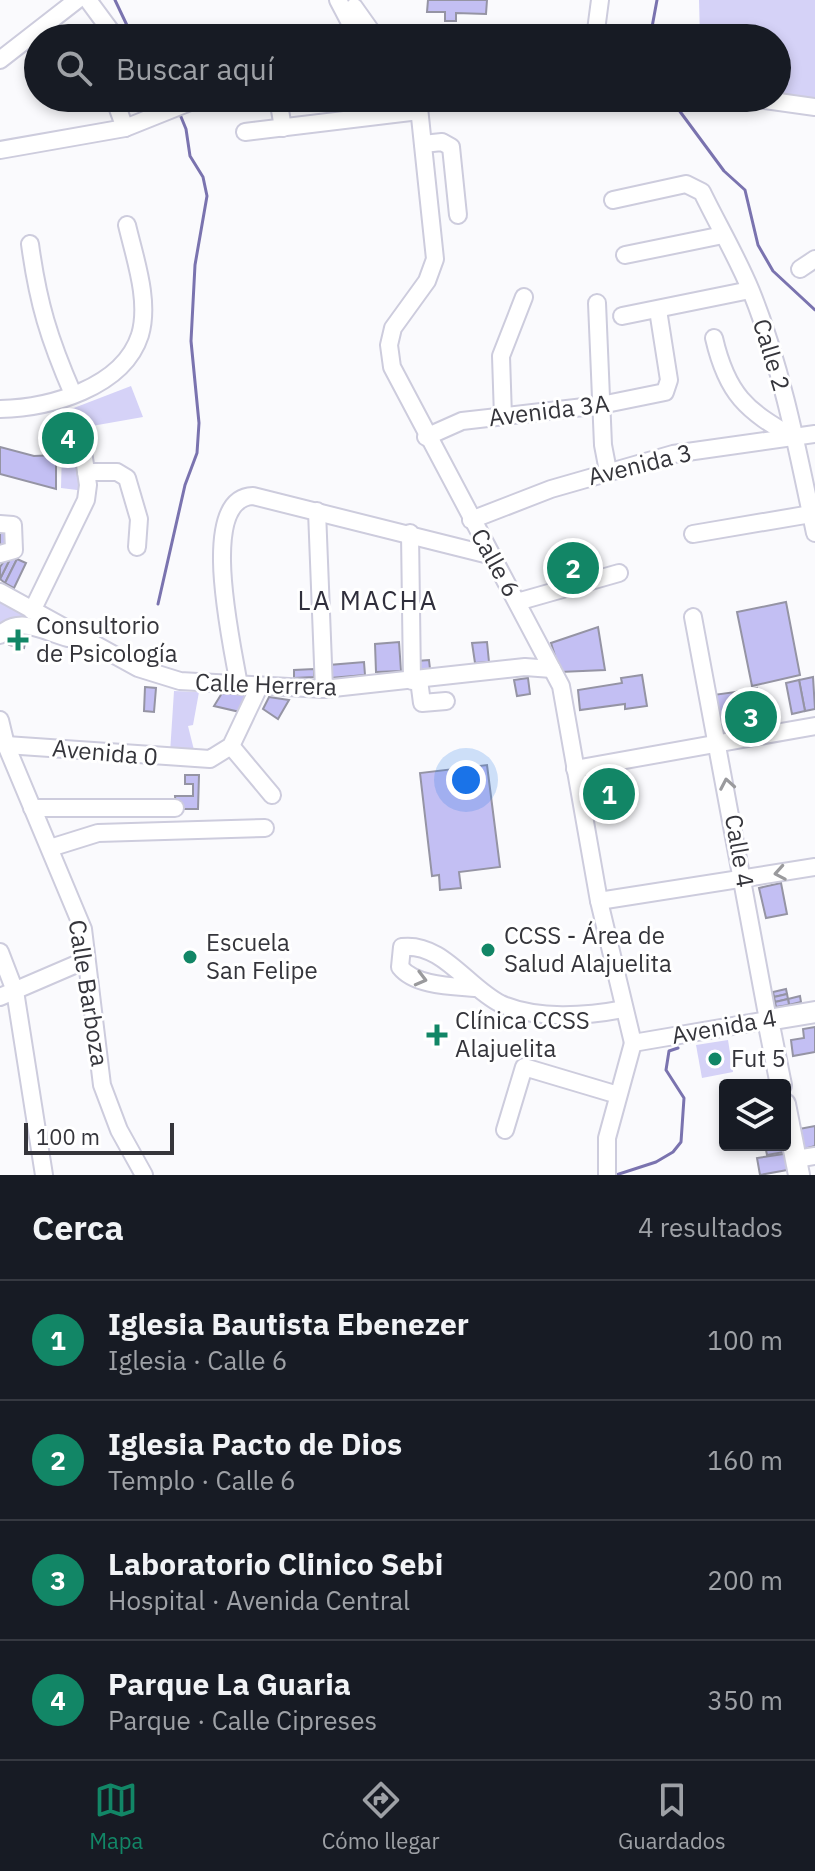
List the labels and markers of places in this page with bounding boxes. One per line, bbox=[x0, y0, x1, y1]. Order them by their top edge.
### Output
pin: 4 bbox=[42, 408, 94, 468]
pin: 2 bbox=[547, 538, 599, 598]
place label: Consultorio de Psicología bbox=[36, 609, 178, 669]
marker: Consultorio de Psicología bbox=[7, 629, 29, 651]
pin: 3 bbox=[725, 687, 777, 747]
pin: 1 bbox=[583, 764, 635, 824]
place label: CCSS - Área de Salud Alajuelita bbox=[504, 919, 672, 979]
place label: Escuela San Felipe bbox=[206, 926, 318, 986]
marker: CCSS - Área de Salud Alajuelita bbox=[479, 941, 497, 959]
marker: Escuela San Felipe bbox=[181, 948, 199, 966]
place label: Clínica CCSS Alajuelita bbox=[455, 1004, 590, 1064]
marker: Clínica CCSS Alajuelita bbox=[426, 1024, 448, 1046]
place label: Fut 5 bbox=[731, 1042, 786, 1074]
marker: Fut 5 bbox=[706, 1050, 724, 1068]

